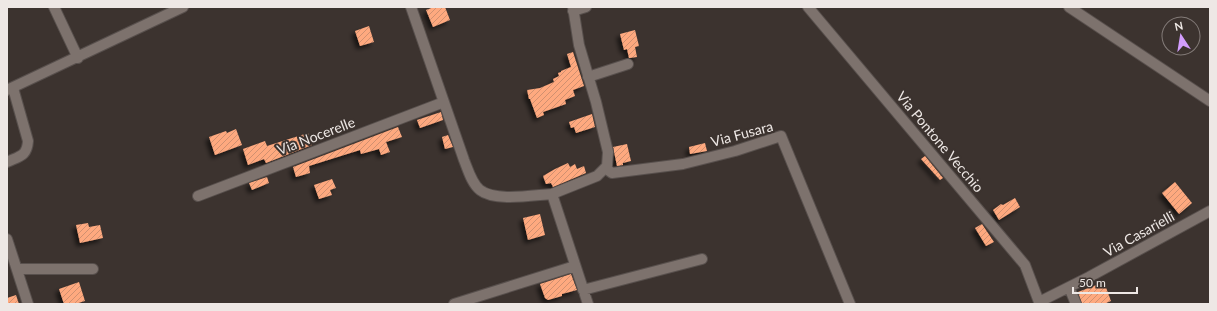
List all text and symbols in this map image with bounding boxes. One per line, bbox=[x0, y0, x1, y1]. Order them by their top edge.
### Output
north arrow bbox=[1161, 16, 1201, 56]
text: N bbox=[1173, 18, 1184, 33]
street label: Via Pontone Vecchio bbox=[893, 88, 988, 196]
street label: Via Nocerelle bbox=[275, 113, 357, 158]
street label: Via Fusara bbox=[709, 117, 775, 150]
street label: Via Casarielli bbox=[1100, 207, 1177, 260]
scale bar bbox=[1073, 269, 1137, 295]
text: 50 m bbox=[1079, 275, 1106, 290]

